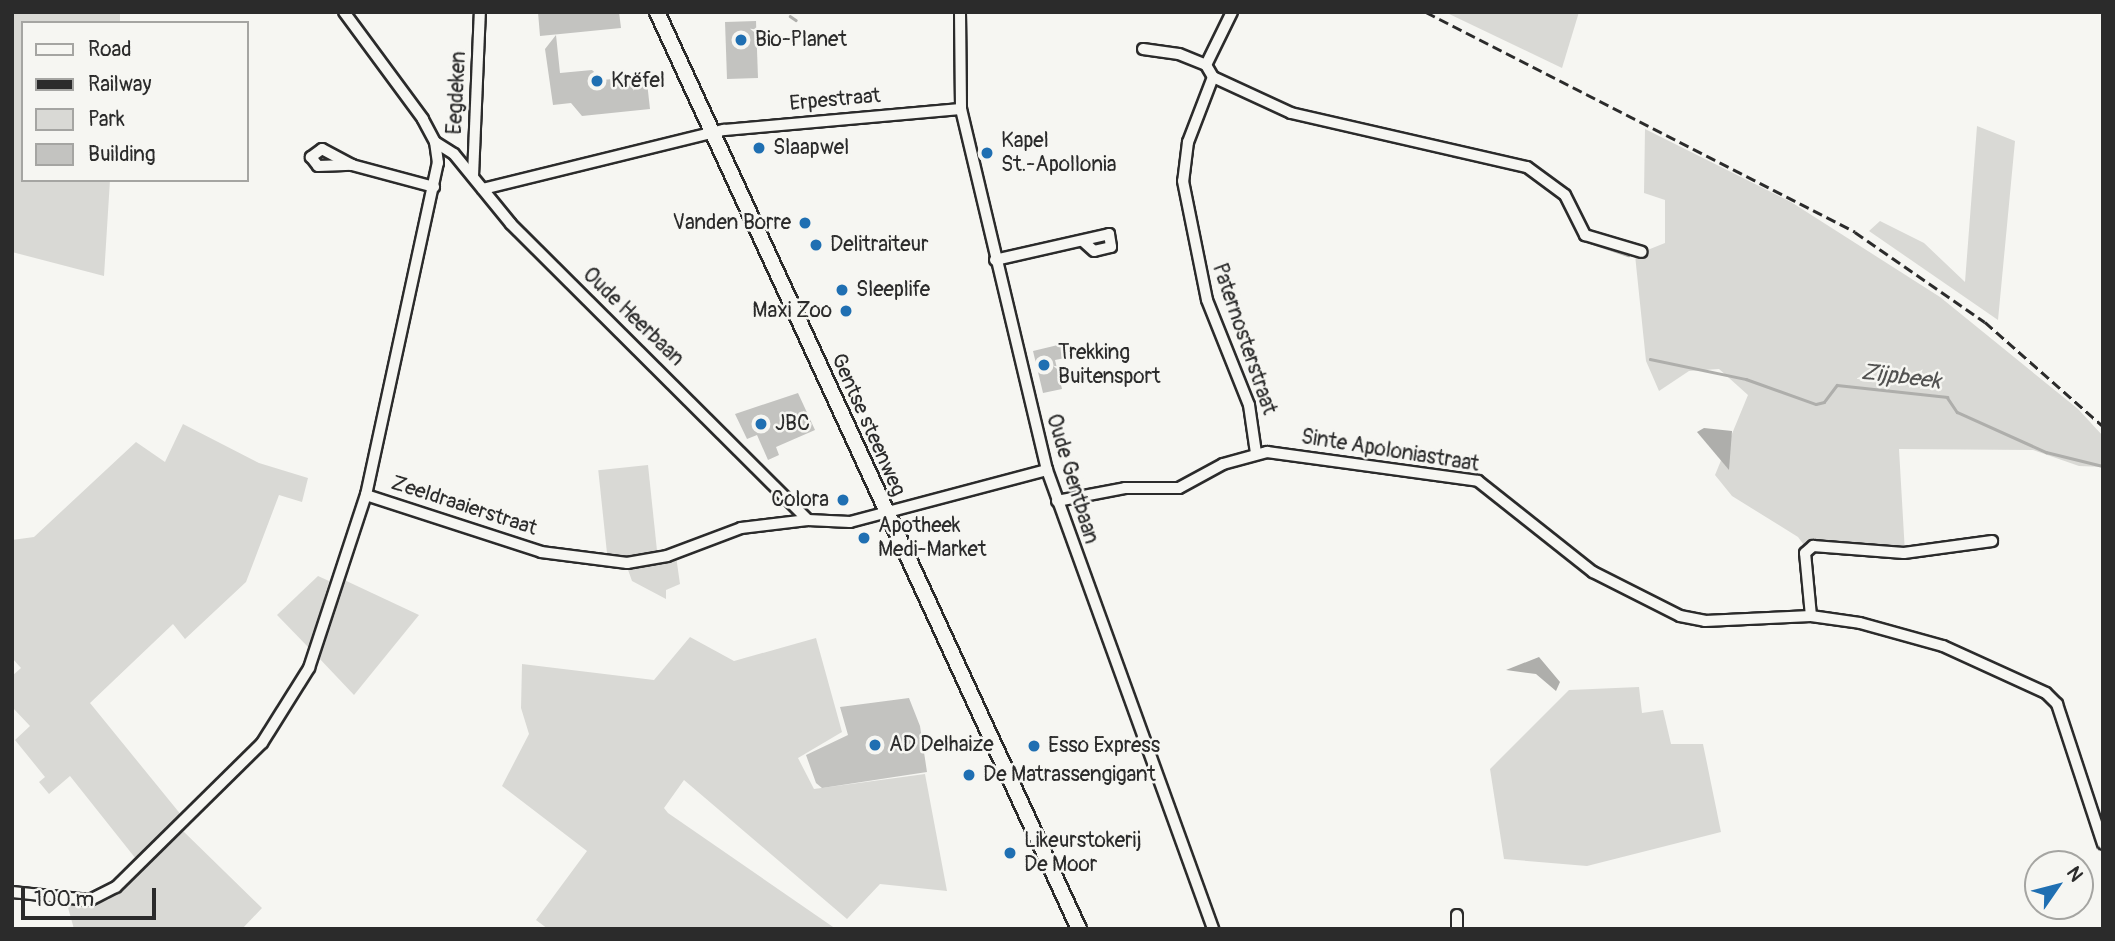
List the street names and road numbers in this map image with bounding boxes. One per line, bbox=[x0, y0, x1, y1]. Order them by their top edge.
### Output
street label: Eegdeken bbox=[442, 51, 472, 135]
street label: Erpestraat bbox=[788, 83, 882, 117]
street label: Paternosterstraat bbox=[1206, 260, 1282, 418]
street label: Oude Heerbaan bbox=[577, 262, 689, 372]
street label: Gentse steenweg bbox=[825, 350, 911, 500]
street label: Oude Gentbaan bbox=[1040, 411, 1104, 547]
street label: Sinte Apoloniastraat bbox=[1299, 424, 1481, 478]
street label: Zeeldraaierstraat bbox=[388, 471, 540, 541]

